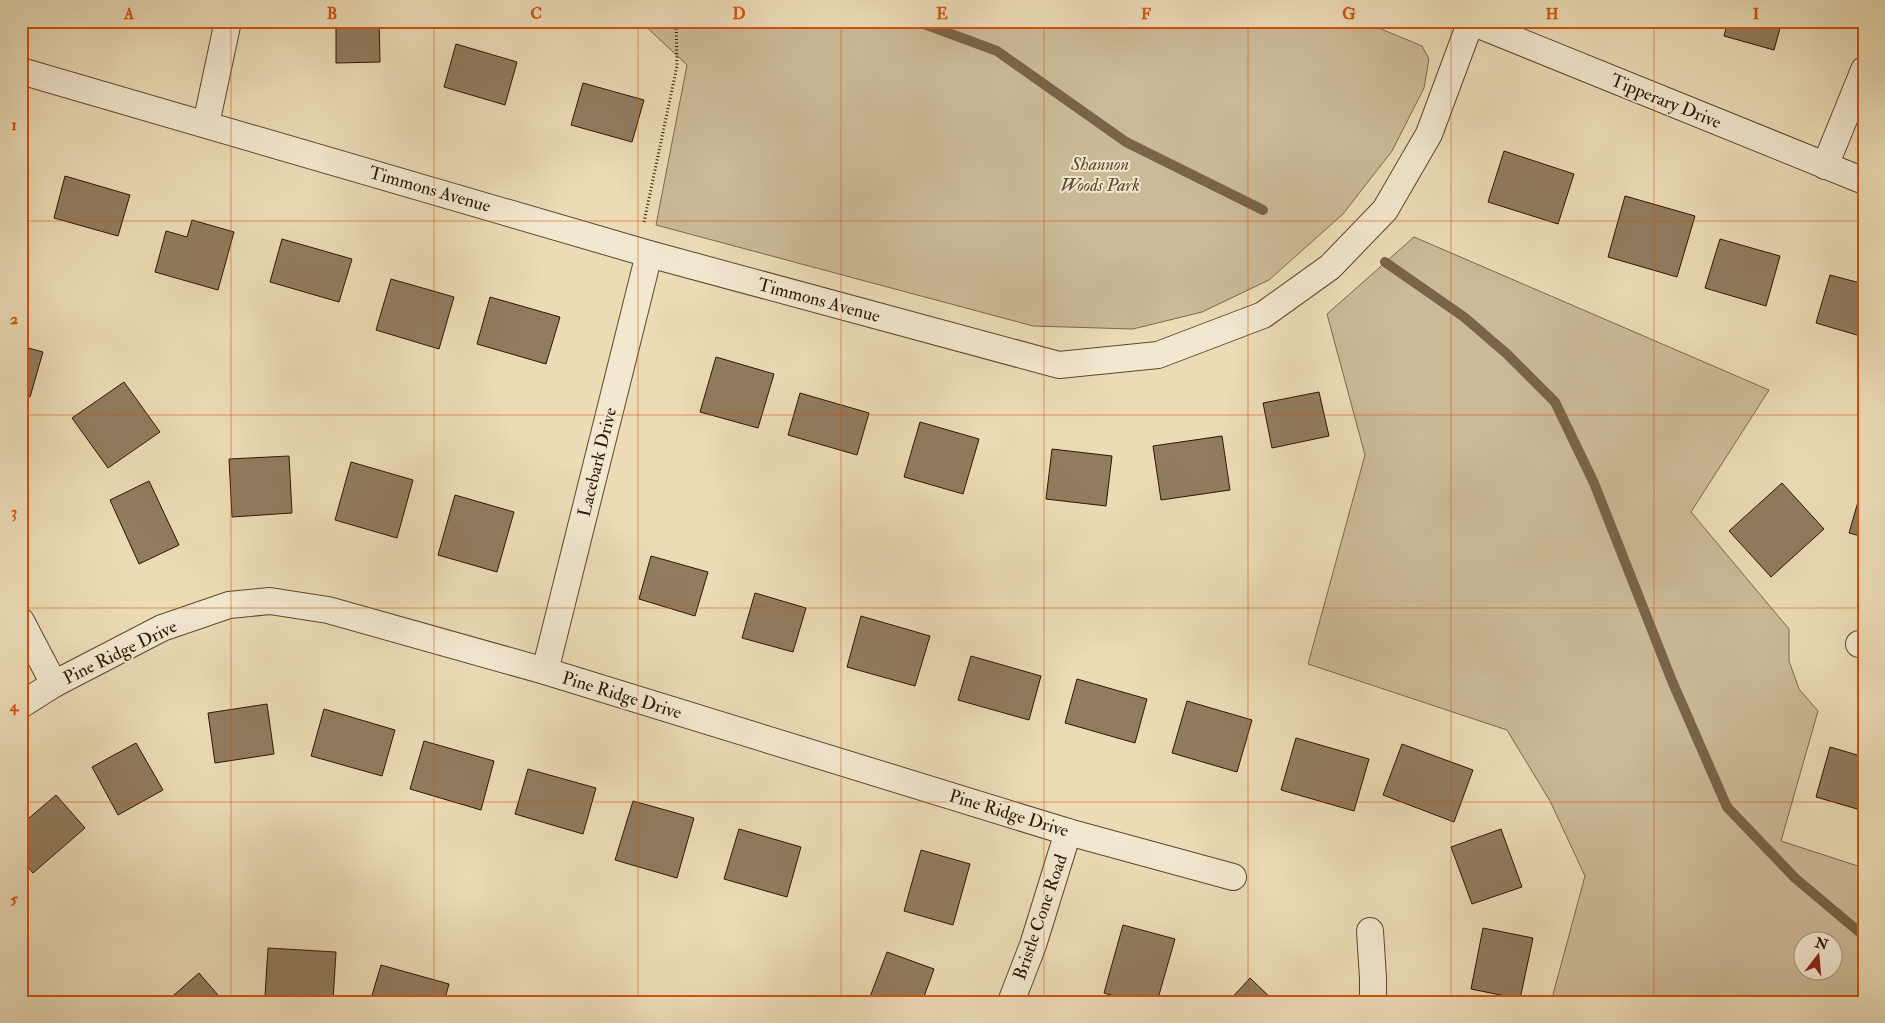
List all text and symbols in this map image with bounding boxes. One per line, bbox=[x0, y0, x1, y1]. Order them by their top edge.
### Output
text: A bbox=[123, 4, 135, 24]
text: B bbox=[327, 4, 337, 24]
text: C bbox=[530, 4, 542, 24]
text: D bbox=[732, 4, 746, 24]
text: E bbox=[936, 4, 948, 24]
text: F bbox=[1141, 4, 1151, 24]
text: G bbox=[1342, 4, 1356, 24]
text: H bbox=[1545, 4, 1559, 24]
text: I bbox=[1753, 4, 1760, 24]
street label: Tipperary Drive bbox=[1607, 69, 1725, 134]
text: 1 bbox=[11, 115, 17, 135]
park label: Shannon Woods Park bbox=[1060, 153, 1140, 197]
street label: Timmons Avenue bbox=[366, 161, 494, 218]
street label: Timmons Avenue bbox=[755, 273, 883, 328]
text: 2 bbox=[10, 309, 18, 329]
street label: Lacebark Drive bbox=[573, 405, 622, 519]
text: 3 bbox=[11, 502, 17, 522]
street label: Pine Ridge Drive bbox=[60, 615, 181, 690]
street label: Pine Ridge Drive bbox=[559, 666, 685, 725]
text: 4 bbox=[9, 696, 20, 716]
street label: Pine Ridge Drive bbox=[946, 784, 1072, 843]
street label: Bristle Cone Road bbox=[1008, 851, 1073, 983]
text: 5 bbox=[10, 889, 18, 909]
north arrow bbox=[1792, 930, 1842, 980]
text: N bbox=[1812, 934, 1830, 954]

